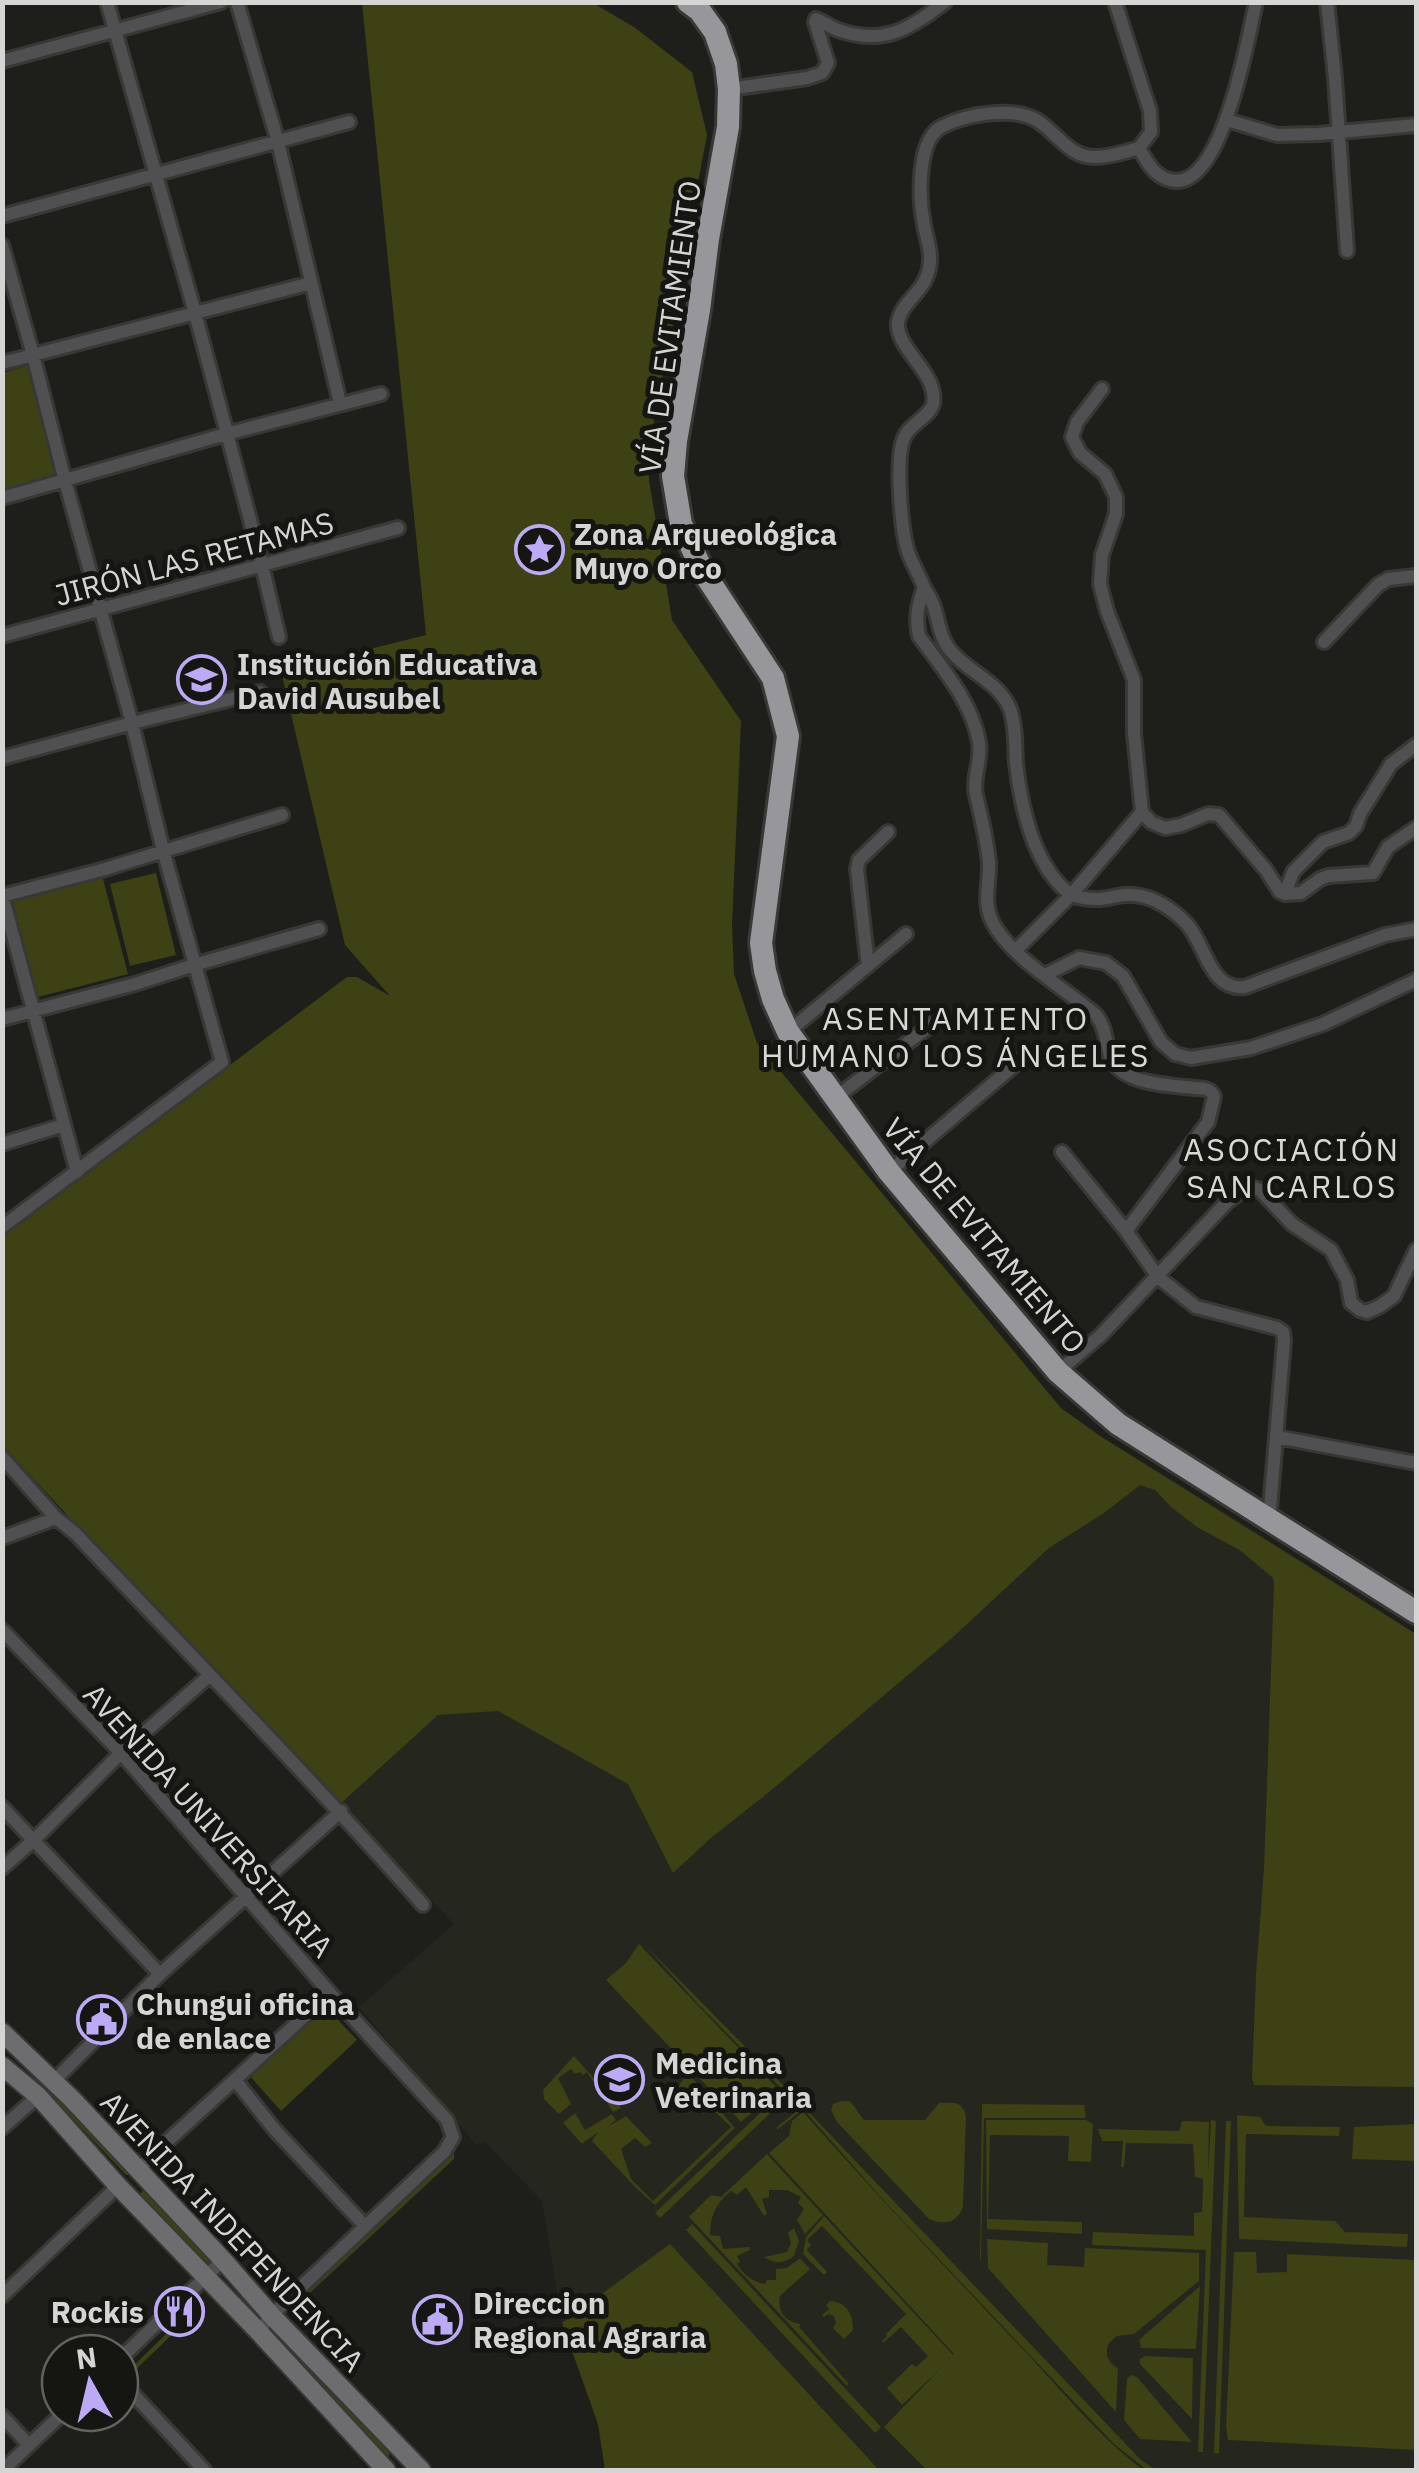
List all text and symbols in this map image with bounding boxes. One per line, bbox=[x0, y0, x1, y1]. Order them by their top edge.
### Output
street label: VÍA DE EVITAMIENTO bbox=[629, 178, 709, 476]
street label: JIRÓN LAS RETAMAS bbox=[50, 502, 338, 614]
place label: Zona Arqueológica Muyo Orco bbox=[574, 514, 837, 587]
place icon: Zona Arqueológica Muyo Orco bbox=[513, 524, 565, 576]
place label: Institución Educativa David Ausubel bbox=[237, 644, 538, 717]
school or university icon: Institución Educativa David Ausubel bbox=[176, 654, 228, 706]
district label: ASENTAMIENTO HUMANO LOS ÁNGELES bbox=[761, 997, 1151, 1076]
street label: VÍA DE EVITAMIENTO bbox=[875, 1109, 1095, 1361]
district label: ASOCIACIÓN SAN CARLOS bbox=[1183, 1128, 1401, 1207]
street label: AVENIDA UNIVERSITARIA bbox=[76, 1675, 342, 1965]
place label: Chungui oficina de enlace bbox=[136, 1984, 354, 2057]
public building icon: Chungui oficina de enlace bbox=[75, 1994, 127, 2046]
place label: Medicina Veterinaria bbox=[655, 2043, 812, 2116]
school or university icon: Medicina Veterinaria bbox=[594, 2053, 646, 2105]
street label: AVENIDA INDEPENDENCIA bbox=[93, 2083, 373, 2379]
place label: Direccion Regional Agraria bbox=[473, 2283, 706, 2356]
restaurant icon: Rockis bbox=[153, 2285, 205, 2337]
place label: Rockis bbox=[51, 2292, 144, 2331]
public building icon: Direccion Regional Agraria bbox=[412, 2293, 464, 2345]
north arrow bbox=[40, 2333, 140, 2433]
text: N bbox=[74, 2338, 99, 2377]

